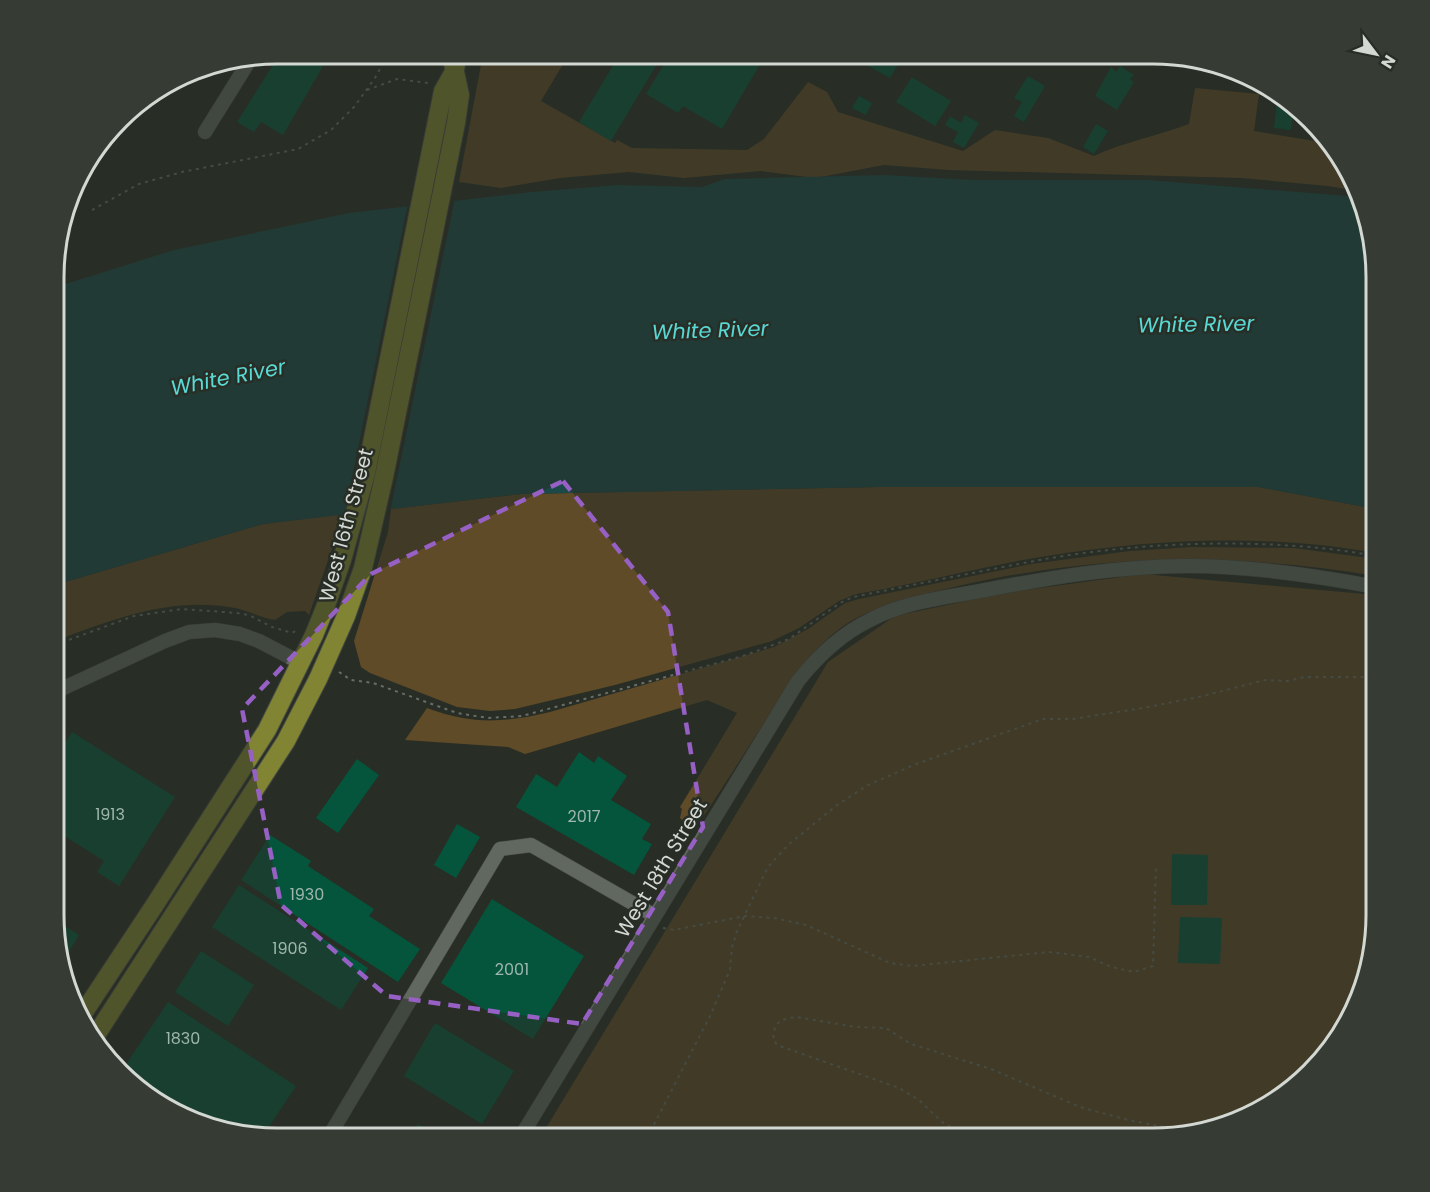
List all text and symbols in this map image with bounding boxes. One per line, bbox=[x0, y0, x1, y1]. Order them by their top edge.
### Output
north arrow bbox=[1346, 24, 1406, 84]
text: N bbox=[1375, 50, 1401, 73]
water label: White River bbox=[1137, 308, 1256, 340]
water label: White River bbox=[651, 313, 770, 347]
water label: White River bbox=[168, 351, 289, 402]
street label: West 16th Street bbox=[312, 445, 380, 605]
street label: West 18th Street bbox=[608, 793, 714, 943]
house number: 1913 bbox=[95, 803, 125, 826]
house number: 2017 bbox=[567, 805, 601, 828]
house number: 1930 bbox=[290, 883, 324, 906]
house number: 1906 bbox=[272, 937, 308, 960]
house number: 2001 bbox=[495, 958, 529, 981]
house number: 1830 bbox=[166, 1027, 200, 1050]

